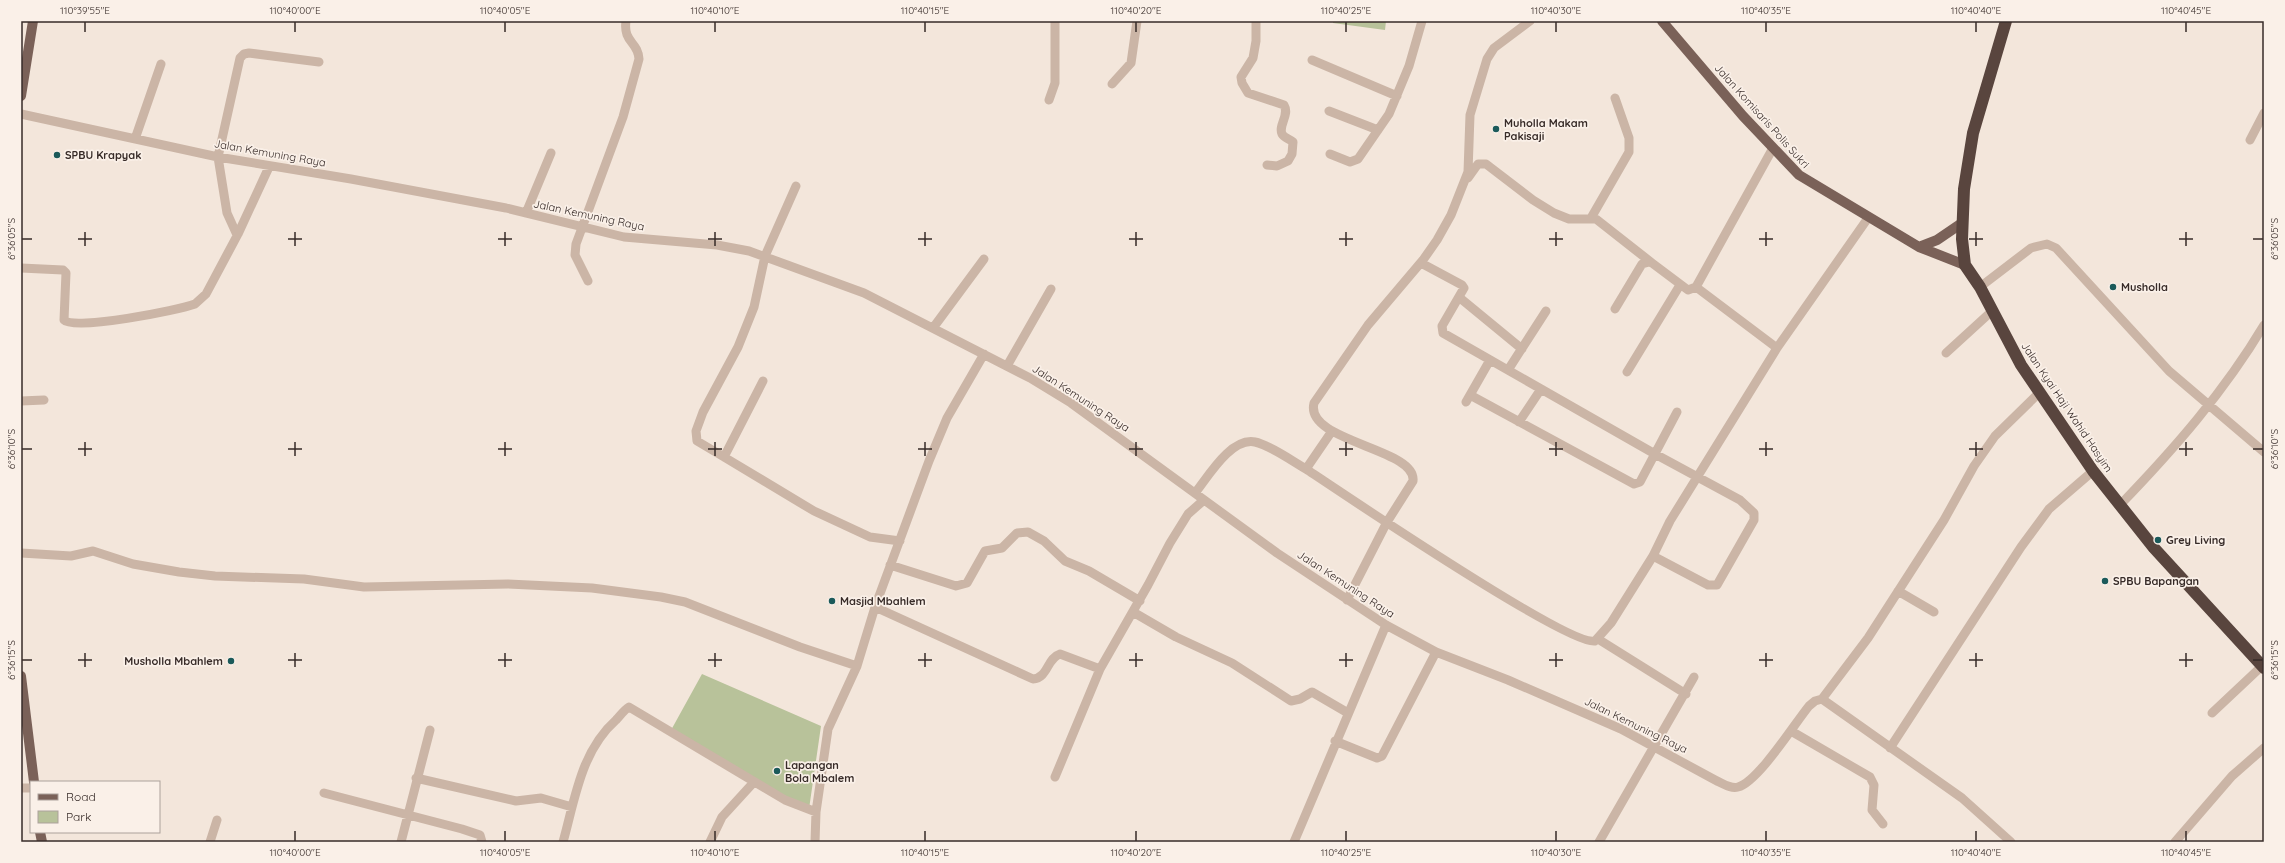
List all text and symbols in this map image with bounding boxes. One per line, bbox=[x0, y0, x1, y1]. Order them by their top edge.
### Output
text: 110°39'55"E bbox=[60, 4, 110, 17]
text: 110°40'00"E bbox=[269, 4, 321, 17]
text: 110°40'05"E bbox=[480, 4, 531, 17]
text: 110°40'10"E bbox=[691, 4, 740, 17]
text: 110°40'15"E bbox=[901, 4, 950, 17]
text: 110°40'20"E bbox=[1111, 4, 1162, 17]
text: 110°40'25"E bbox=[1321, 4, 1371, 17]
text: 110°40'30"E bbox=[1531, 4, 1582, 17]
text: 110°40'35"E bbox=[1741, 4, 1791, 17]
text: 110°40'40"E bbox=[1951, 4, 2002, 17]
text: 110°40'45"E bbox=[2161, 4, 2211, 17]
street label: Jalan Komisaris Polis Sukri bbox=[1711, 61, 1813, 171]
place label: Muholla Makam Pakisaji bbox=[1504, 116, 1588, 143]
marker: Muholla Makam Pakisaji bbox=[1491, 124, 1501, 134]
street label: Jalan Kemuning Raya bbox=[213, 136, 327, 170]
place label: SPBU Krapyak bbox=[65, 148, 141, 162]
marker: SPBU Krapyak bbox=[52, 150, 62, 160]
street label: Jalan Kemuning Raya bbox=[532, 196, 646, 234]
text: 6°36'05"S bbox=[5, 218, 18, 260]
text: 6°36'05"S bbox=[2268, 218, 2281, 260]
place label: Musholla bbox=[2121, 280, 2168, 294]
marker: Musholla bbox=[2108, 282, 2118, 292]
street label: Jalan Kyai Haji Wahid Hasyim bbox=[2018, 339, 2116, 475]
street label: Jalan Kemuning Raya bbox=[1030, 361, 1132, 435]
text: 6°36'10"S bbox=[5, 428, 18, 469]
text: 6°36'10"S bbox=[2268, 428, 2281, 469]
place label: Grey Living bbox=[2166, 533, 2225, 547]
marker: Grey Living bbox=[2153, 535, 2163, 545]
street label: Jalan Kemuning Raya bbox=[1295, 547, 1397, 621]
place label: SPBU Bapangan bbox=[2113, 574, 2199, 588]
marker: SPBU Bapangan bbox=[2100, 576, 2110, 586]
place label: Masjid Mbahlem bbox=[840, 594, 926, 608]
marker: Masjid Mbahlem bbox=[827, 596, 837, 606]
text: 6°36'15"S bbox=[5, 640, 18, 680]
text: 6°36'15"S bbox=[2268, 640, 2281, 680]
place label: Musholla Mbahlem bbox=[124, 654, 223, 668]
marker: Musholla Mbahlem bbox=[226, 656, 236, 666]
street label: Jalan Kemuning Raya bbox=[1582, 694, 1690, 756]
place label: Lapangan Bola Mbalem bbox=[785, 758, 854, 785]
marker: Lapangan Bola Mbalem bbox=[772, 766, 782, 776]
legend bbox=[30, 781, 160, 833]
text: Road bbox=[66, 789, 96, 804]
text: Park bbox=[66, 809, 91, 824]
text: 110°40'00"E bbox=[269, 846, 321, 859]
text: 110°40'05"E bbox=[480, 846, 531, 859]
text: 110°40'10"E bbox=[691, 846, 740, 859]
text: 110°40'15"E bbox=[901, 846, 950, 859]
text: 110°40'20"E bbox=[1111, 846, 1162, 859]
text: 110°40'25"E bbox=[1321, 846, 1371, 859]
text: 110°40'30"E bbox=[1531, 846, 1582, 859]
text: 110°40'35"E bbox=[1741, 846, 1791, 859]
text: 110°40'40"E bbox=[1951, 846, 2002, 859]
text: 110°40'45"E bbox=[2161, 846, 2211, 859]

